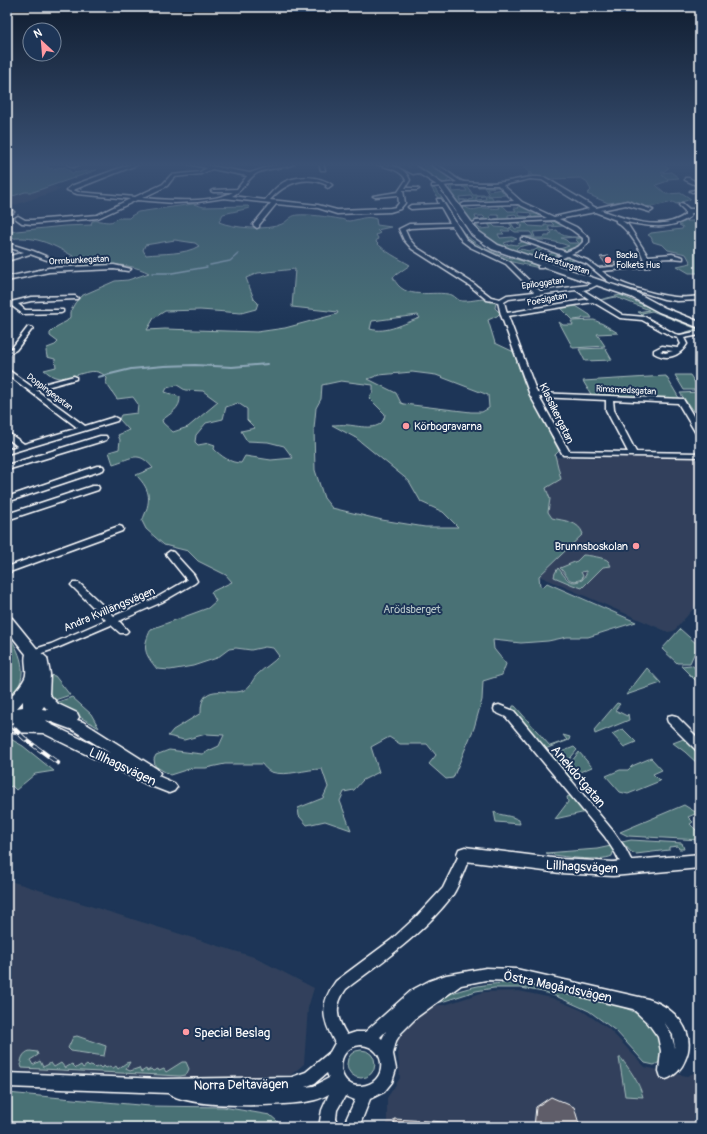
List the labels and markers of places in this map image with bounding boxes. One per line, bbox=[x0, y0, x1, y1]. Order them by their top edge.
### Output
place label: Backa Folkets Hus bbox=[616, 250, 660, 271]
marker: Backa Folkets Hus bbox=[603, 255, 613, 265]
place label: Körbogravarna bbox=[414, 420, 482, 433]
marker: Körbogravarna bbox=[401, 421, 411, 431]
place label: Brunnsboskolan bbox=[555, 540, 628, 553]
marker: Brunnsboskolan bbox=[631, 541, 641, 551]
place label: Special Beslag bbox=[194, 1025, 271, 1041]
marker: Special Beslag bbox=[181, 1027, 191, 1037]

